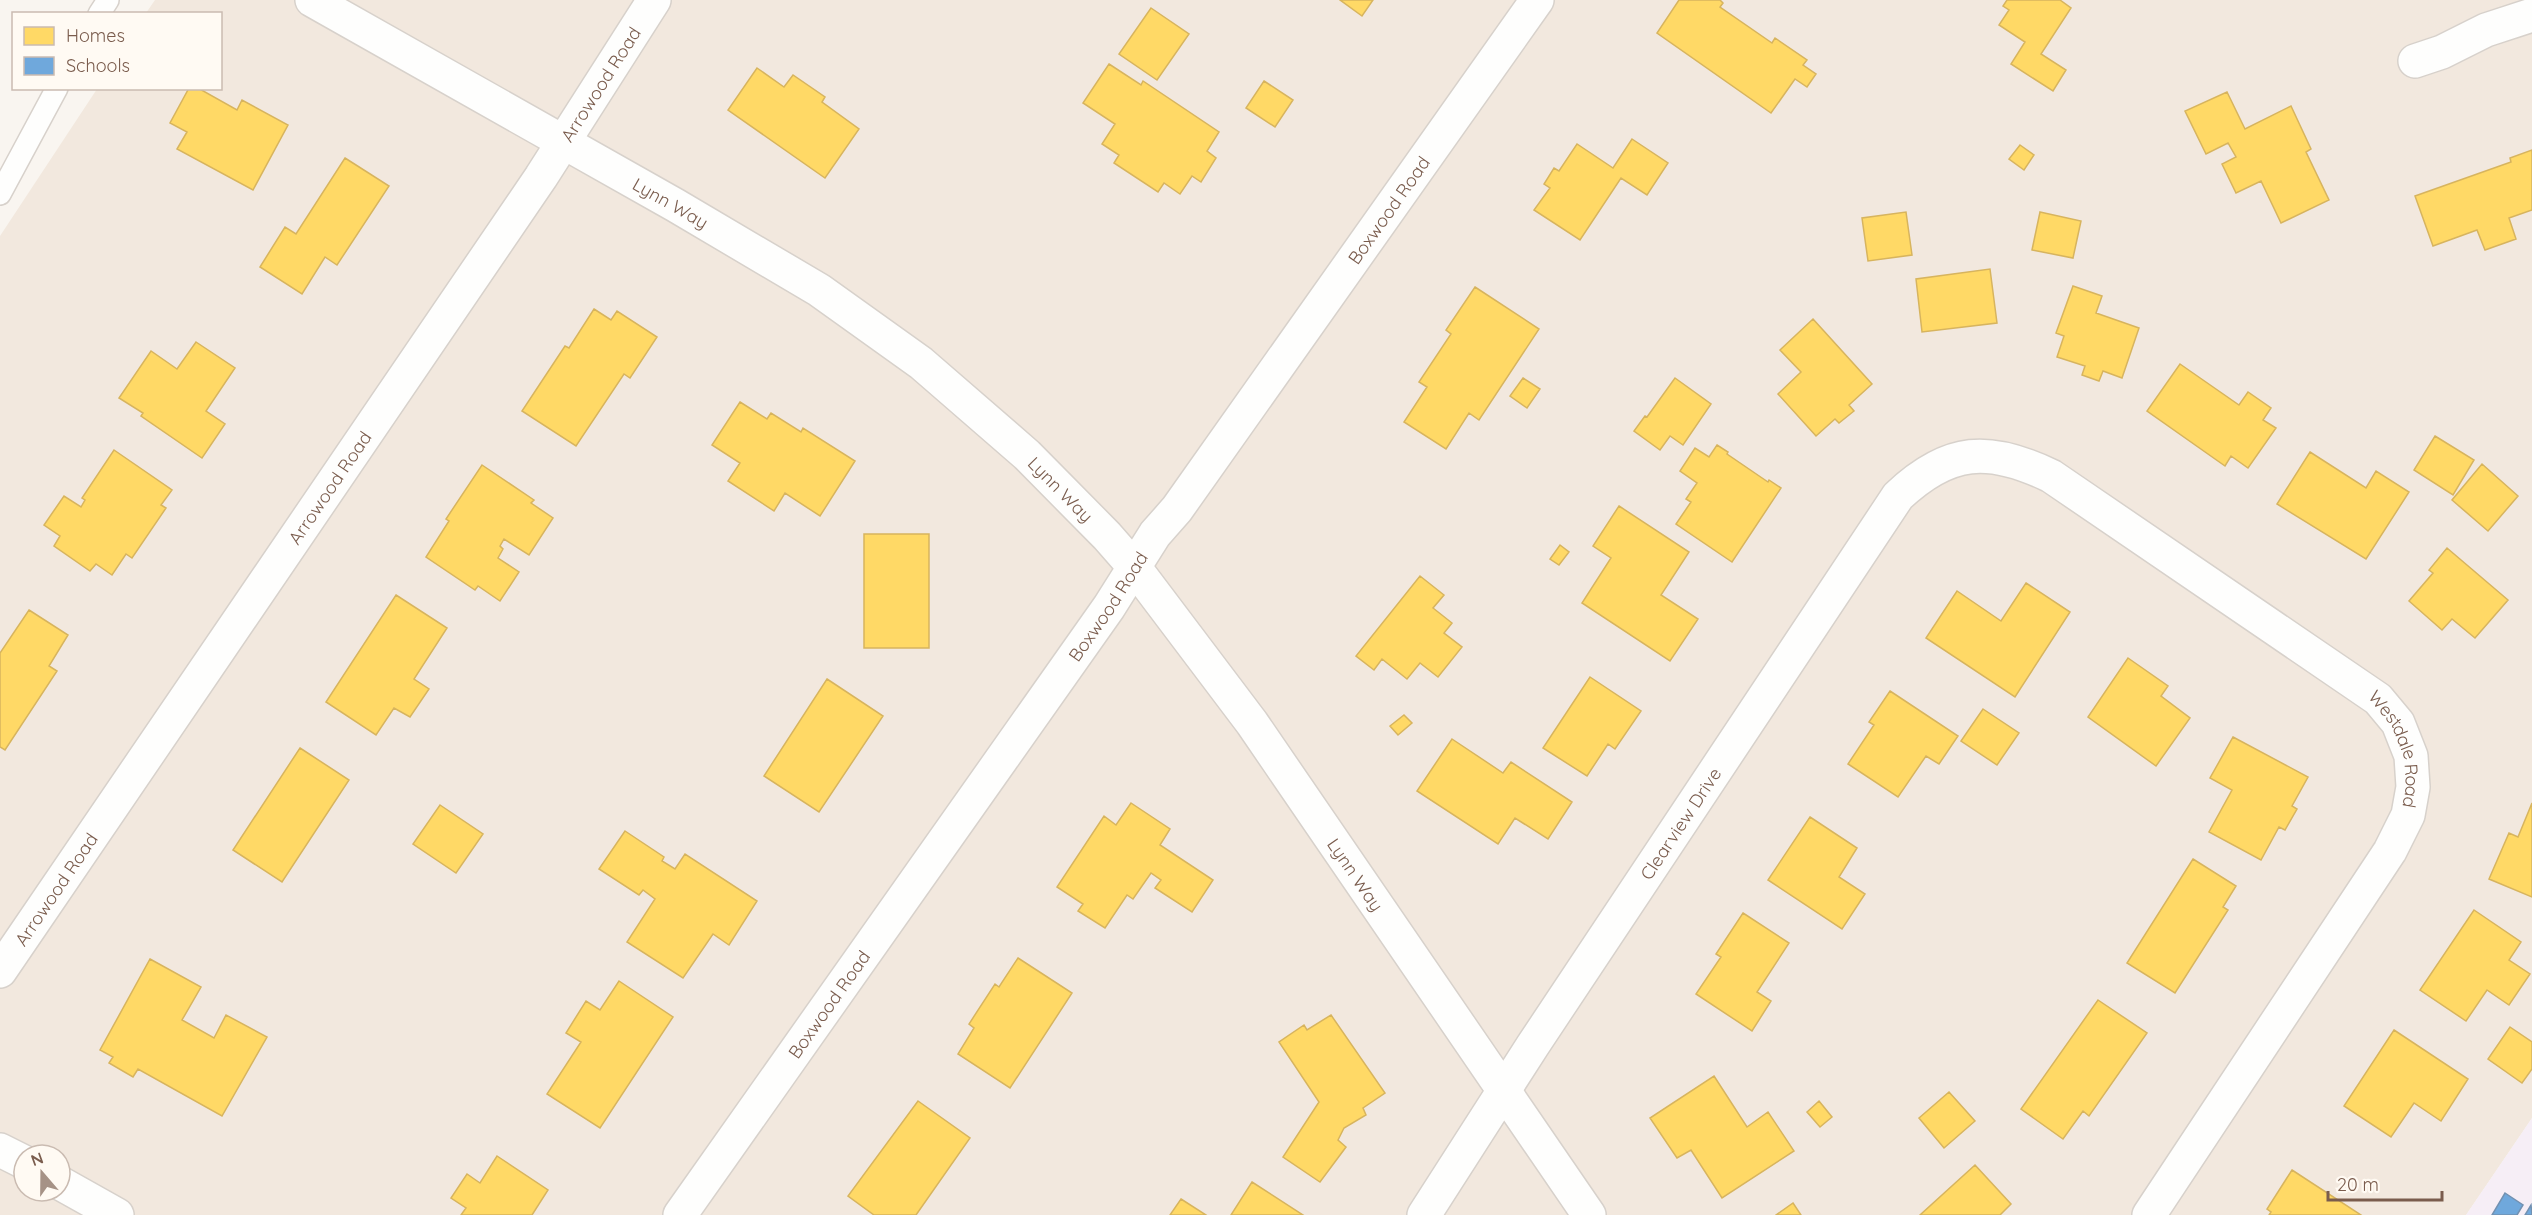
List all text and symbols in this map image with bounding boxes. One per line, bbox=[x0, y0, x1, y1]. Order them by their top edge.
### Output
legend bbox=[12, 12, 222, 90]
street label: Arrowood Road bbox=[555, 22, 645, 146]
text: Homes bbox=[66, 24, 125, 47]
text: Schools bbox=[66, 54, 130, 77]
street label: Boxwood Road bbox=[1342, 151, 1435, 268]
street label: Lynn Way bbox=[629, 172, 713, 234]
street label: Arrowood Road bbox=[283, 427, 376, 549]
street label: Lynn Way bbox=[1023, 451, 1098, 527]
street label: Boxwood Road bbox=[1063, 547, 1153, 666]
street label: Westdale Road bbox=[2364, 685, 2424, 810]
street label: Clearview Drive bbox=[1635, 763, 1726, 884]
street label: Arrowood Road bbox=[9, 828, 102, 950]
street label: Lynn Way bbox=[1323, 833, 1389, 915]
street label: Boxwood Road bbox=[783, 946, 875, 1063]
north arrow bbox=[12, 1143, 72, 1203]
text: N bbox=[28, 1147, 46, 1170]
scale bar bbox=[2328, 1164, 2442, 1202]
text: 20 m bbox=[2337, 1173, 2379, 1196]

